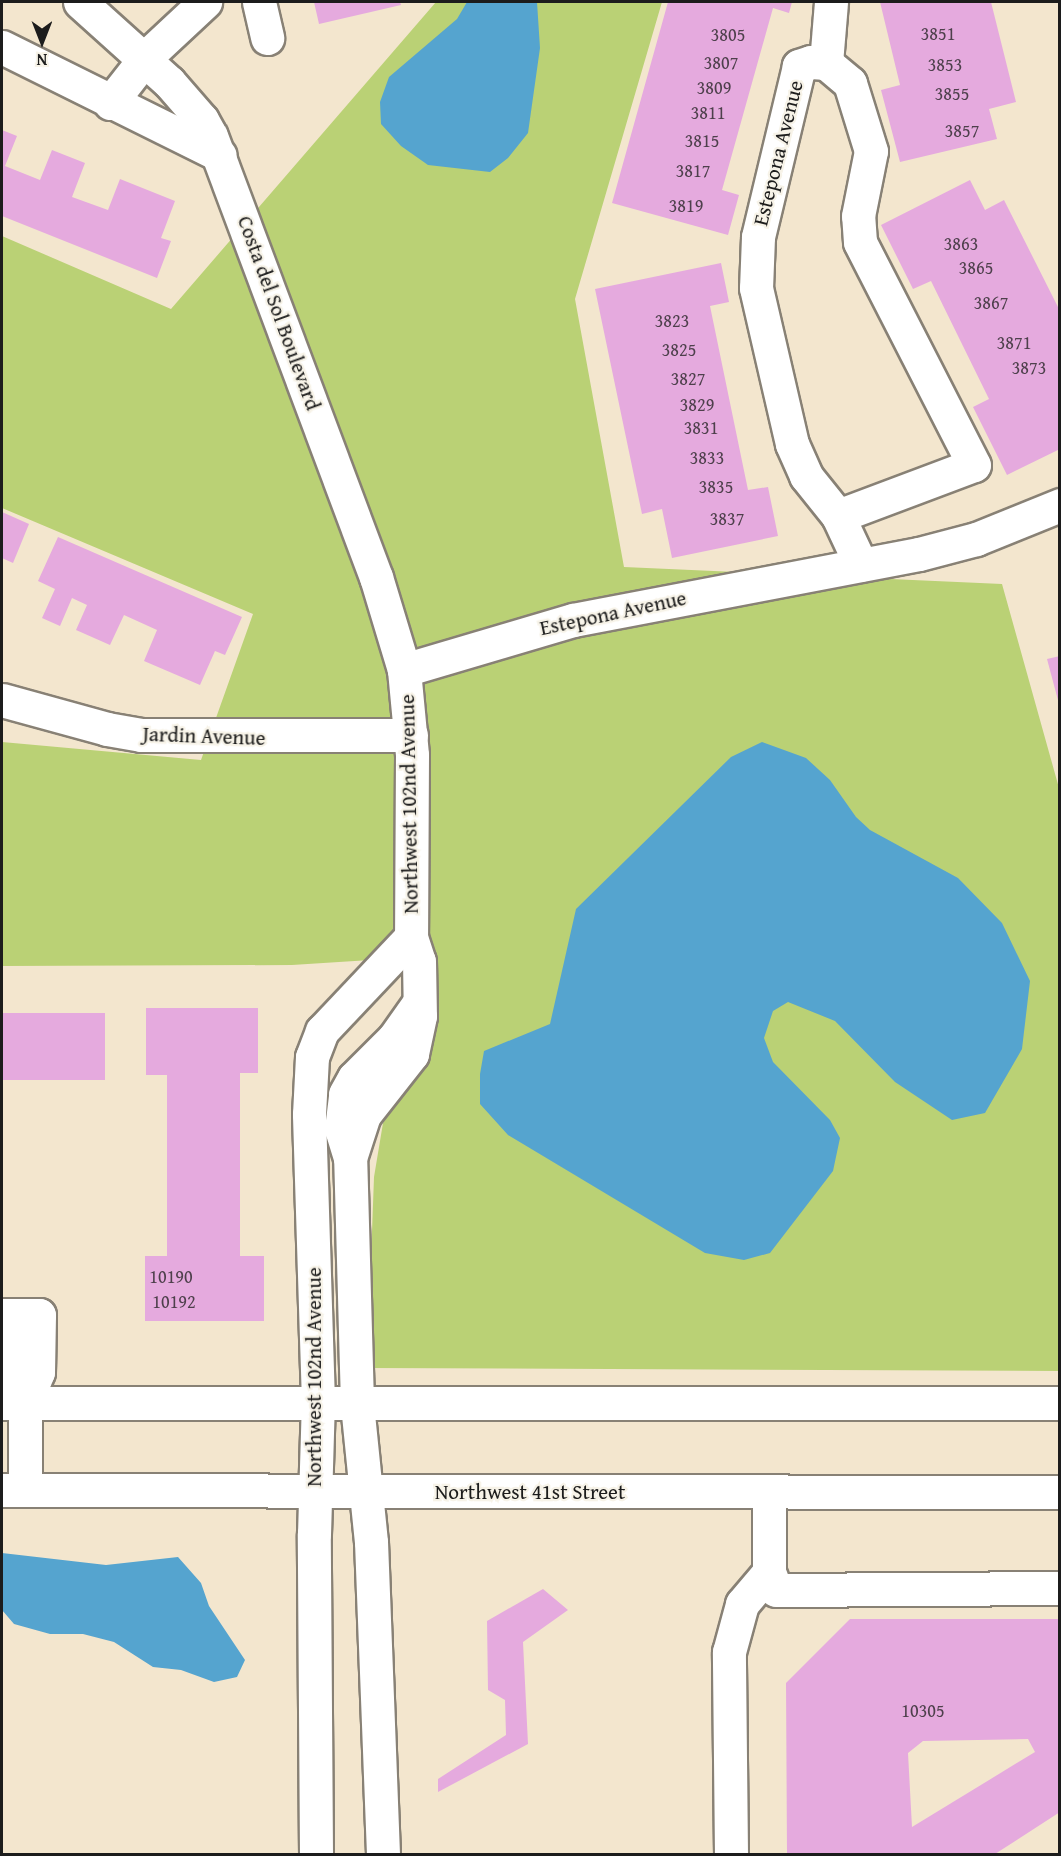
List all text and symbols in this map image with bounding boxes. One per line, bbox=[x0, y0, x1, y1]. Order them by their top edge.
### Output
north arrow bbox=[12, 12, 72, 72]
house number: 3851 bbox=[921, 23, 955, 45]
house number: 3805 bbox=[711, 24, 745, 46]
text: N bbox=[37, 48, 47, 72]
house number: 3807 bbox=[704, 52, 738, 74]
house number: 3853 bbox=[928, 54, 962, 76]
house number: 3809 bbox=[697, 77, 731, 99]
street label: Estepona Avenue bbox=[748, 78, 808, 228]
house number: 3855 bbox=[935, 83, 969, 105]
house number: 3811 bbox=[691, 102, 725, 124]
house number: 3857 bbox=[945, 120, 979, 142]
house number: 3815 bbox=[685, 130, 719, 152]
house number: 3817 bbox=[676, 160, 710, 182]
house number: 3819 bbox=[669, 195, 703, 217]
street label: Costa del Sol Boulevard bbox=[232, 212, 326, 414]
house number: 3863 bbox=[944, 233, 978, 255]
house number: 3865 bbox=[959, 257, 993, 279]
house number: 3867 bbox=[974, 292, 1008, 314]
house number: 3823 bbox=[655, 310, 689, 332]
house number: 3871 bbox=[997, 332, 1031, 354]
house number: 3825 bbox=[662, 339, 696, 361]
house number: 3873 bbox=[1012, 357, 1046, 379]
house number: 3827 bbox=[671, 368, 705, 390]
house number: 3829 bbox=[680, 394, 714, 416]
house number: 3831 bbox=[684, 417, 718, 439]
house number: 3833 bbox=[690, 447, 724, 469]
house number: 3835 bbox=[699, 476, 733, 498]
house number: 3837 bbox=[710, 508, 744, 530]
street label: Estepona Avenue bbox=[537, 585, 689, 641]
street label: Northwest 102nd Avenue bbox=[394, 694, 424, 914]
street label: Jardin Avenue bbox=[142, 721, 266, 751]
house number: 10190 bbox=[149, 1266, 193, 1288]
street label: Northwest 102nd Avenue bbox=[301, 1267, 327, 1487]
house number: 10192 bbox=[152, 1291, 196, 1313]
street label: Northwest 41st Street bbox=[435, 1479, 625, 1505]
house number: 10305 bbox=[901, 1700, 945, 1722]

